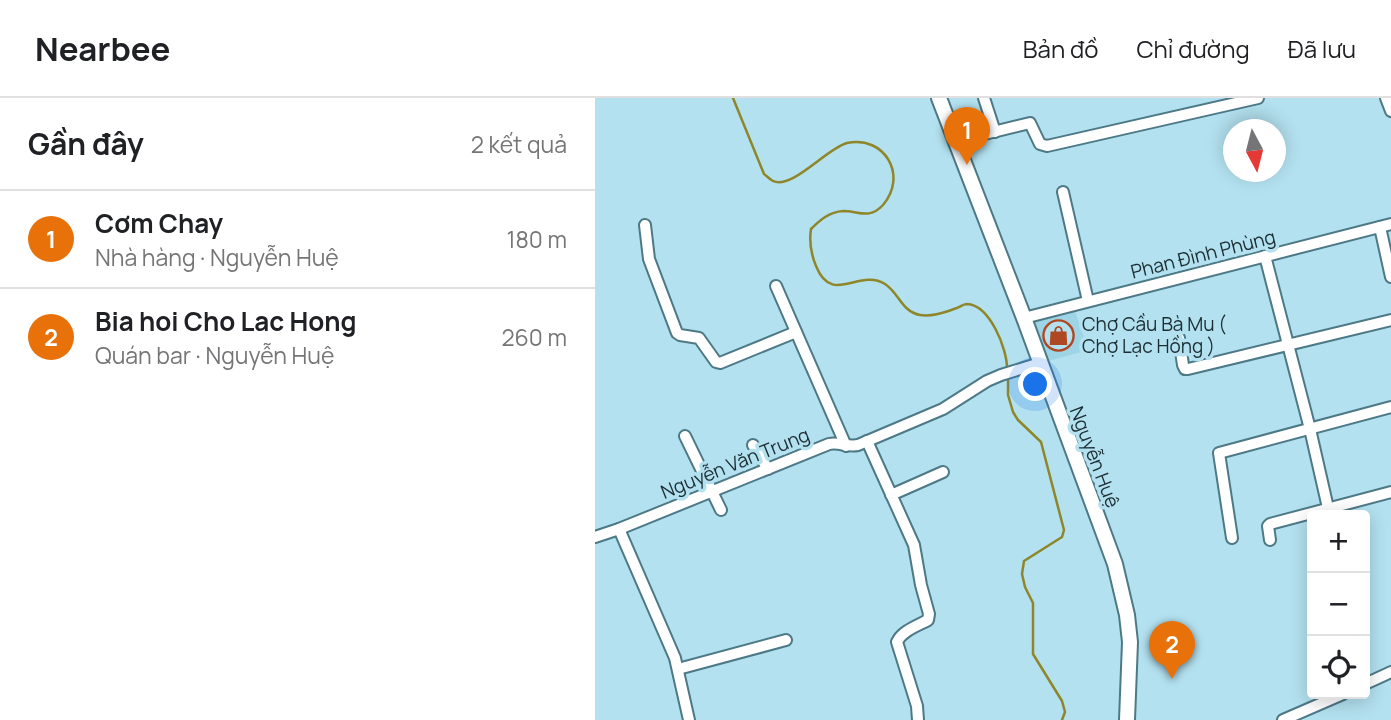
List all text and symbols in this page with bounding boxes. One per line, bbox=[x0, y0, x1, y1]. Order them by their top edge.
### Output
text: Nearbee bbox=[35, 26, 170, 71]
text: Bản đồ bbox=[1023, 32, 1098, 65]
text: Chỉ đường bbox=[1136, 32, 1250, 65]
text: Đã lưu bbox=[1288, 32, 1356, 65]
pin: 1 bbox=[944, 107, 990, 165]
north arrow bbox=[1223, 119, 1286, 182]
text: Gần đây bbox=[28, 123, 144, 164]
text: 2 kết quả bbox=[471, 128, 567, 160]
text: Cơm Chay bbox=[95, 205, 223, 241]
text: 1 bbox=[46, 223, 56, 255]
text: 180 m bbox=[507, 223, 567, 255]
street label: Phan Đình Phùng bbox=[1128, 223, 1278, 285]
text: Nhà hàng · Nguyễn Huệ bbox=[95, 241, 339, 273]
text: Bia hoi Cho Lac Hong bbox=[95, 303, 357, 339]
place label: Chợ Cầu Bà Mụ ( Chợ Lạc Hồng ) bbox=[1082, 311, 1226, 359]
shop icon: Chợ Cầu Bà Mụ ( Chợ Lạc Hồng ) bbox=[1042, 318, 1076, 352]
text: 2 bbox=[44, 321, 58, 353]
text: 260 m bbox=[501, 321, 567, 353]
text: Quán bar · Nguyễn Huệ bbox=[95, 339, 334, 371]
your location bbox=[1018, 367, 1052, 401]
street label: Nguyễn Huệ bbox=[1064, 403, 1126, 511]
street label: Nguyễn Văn Trung bbox=[657, 421, 813, 505]
map controls bbox=[1307, 510, 1370, 699]
button: + bbox=[1307, 510, 1370, 573]
button: − bbox=[1307, 573, 1370, 636]
pin: 2 bbox=[1149, 621, 1195, 679]
button: locate bbox=[1307, 636, 1370, 699]

